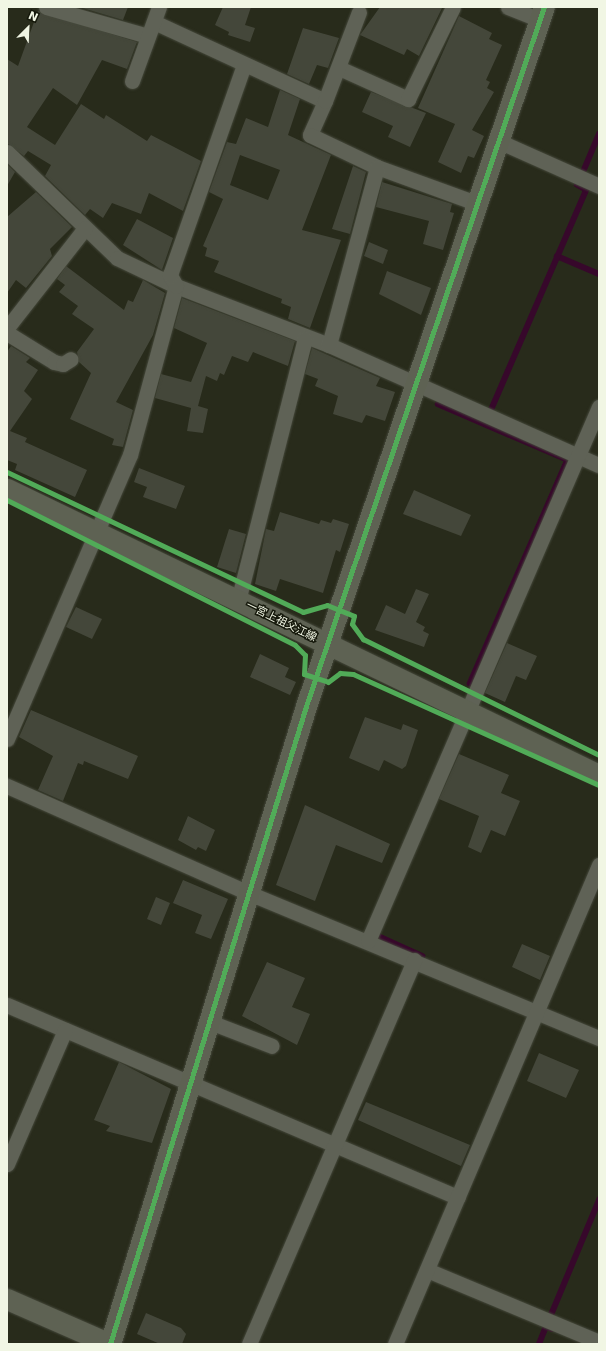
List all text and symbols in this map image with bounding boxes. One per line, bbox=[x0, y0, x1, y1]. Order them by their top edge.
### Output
north arrow bbox=[8, 8, 48, 48]
text: N bbox=[26, 9, 40, 24]
street label: 一宮上祖父江線 bbox=[244, 599, 318, 645]

